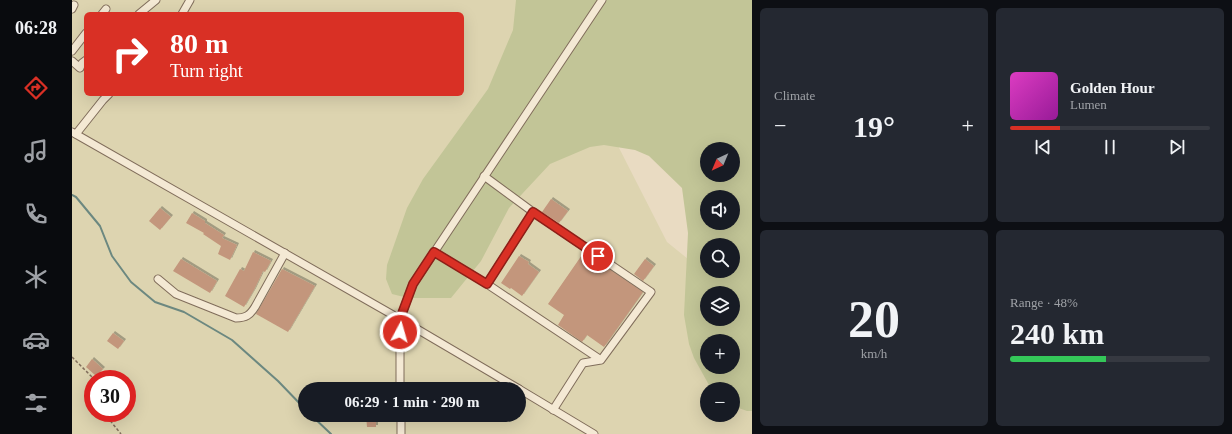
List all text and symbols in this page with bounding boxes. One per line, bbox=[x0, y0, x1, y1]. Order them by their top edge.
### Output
text: 06:28 bbox=[15, 18, 57, 38]
icon: right bbox=[104, 28, 156, 80]
text: 80 m bbox=[170, 28, 228, 59]
text: Turn right bbox=[170, 61, 243, 81]
icon: directions bbox=[22, 74, 50, 102]
text: Golden Hour bbox=[1070, 80, 1155, 96]
text: Climate bbox=[774, 88, 815, 103]
text: Lumen bbox=[1070, 97, 1107, 112]
text: 19° bbox=[853, 110, 895, 143]
text: − bbox=[774, 113, 786, 138]
text: + bbox=[962, 113, 974, 138]
icon: previous bbox=[1032, 136, 1054, 158]
icon: pause bbox=[1099, 136, 1121, 158]
icon: next bbox=[1166, 136, 1188, 158]
icon: music bbox=[22, 137, 50, 165]
north arrow bbox=[700, 142, 740, 182]
map controls bbox=[700, 142, 740, 422]
button: sound bbox=[700, 190, 740, 230]
icon: phone bbox=[22, 200, 50, 228]
button: search bbox=[700, 238, 740, 278]
pin bbox=[581, 239, 615, 273]
icon: arrive bbox=[587, 245, 609, 267]
icon: climate bbox=[22, 263, 50, 291]
button: layers bbox=[700, 286, 740, 326]
text: 20 bbox=[848, 291, 900, 348]
text: Range · 48% bbox=[1010, 295, 1078, 310]
position arrow bbox=[379, 311, 421, 353]
text: 240 km bbox=[1010, 317, 1104, 350]
icon: car bbox=[22, 326, 50, 354]
button: + bbox=[700, 334, 740, 374]
text: km/h bbox=[861, 346, 887, 361]
speed limit sign: 30 bbox=[84, 370, 136, 422]
button: − bbox=[700, 382, 740, 422]
icon: filters bbox=[22, 389, 50, 417]
text: 06:29 · 1 min · 290 m bbox=[345, 394, 480, 410]

